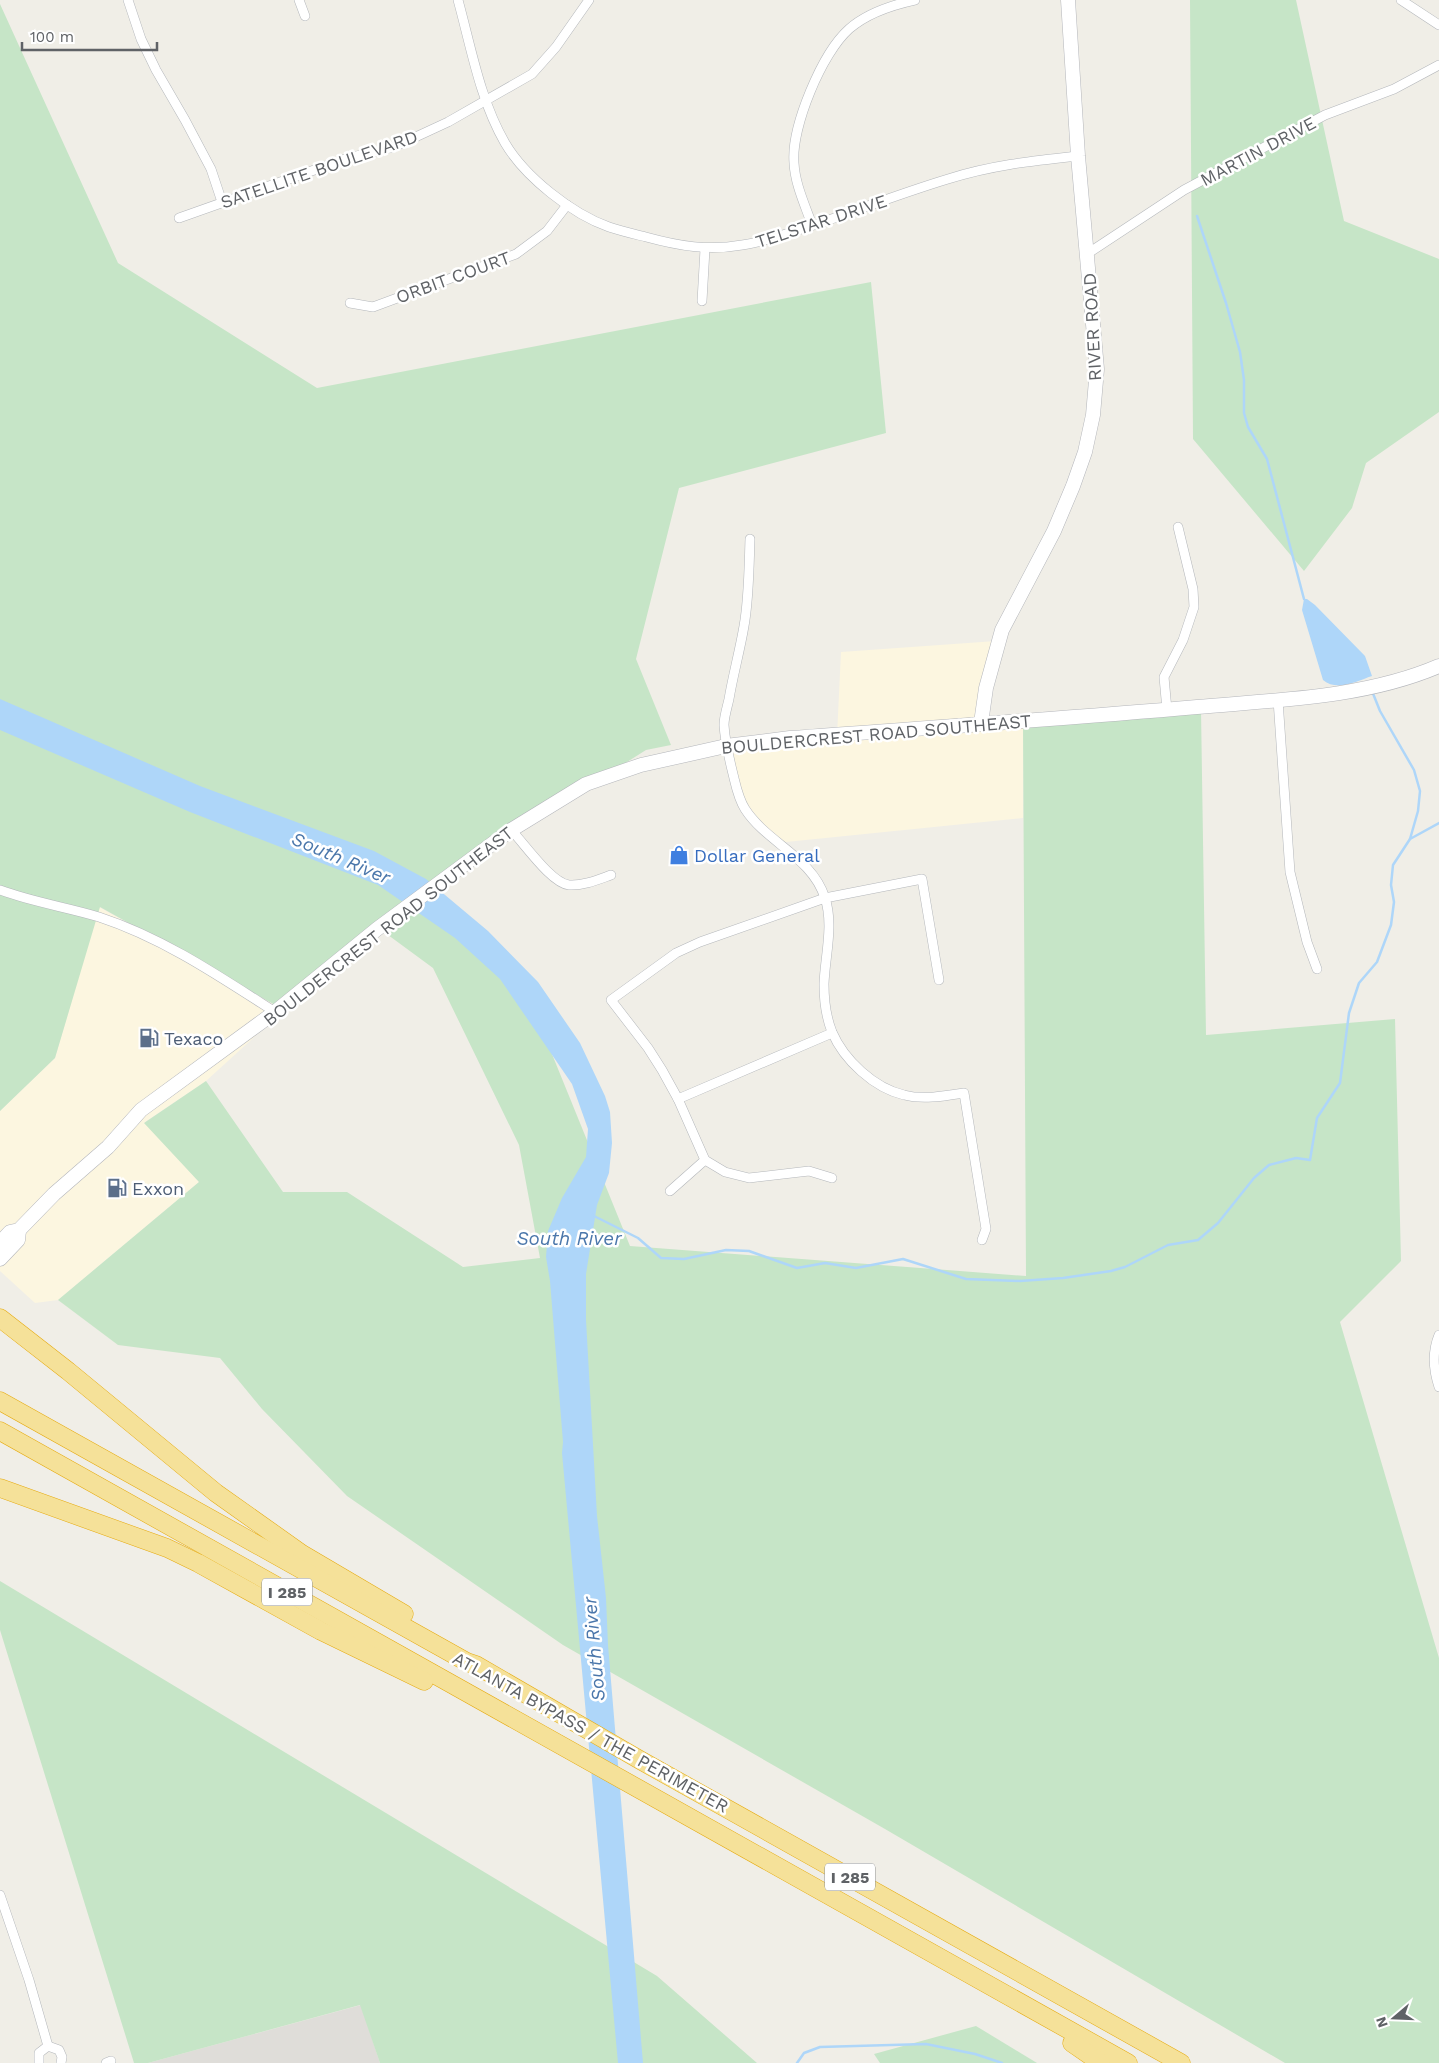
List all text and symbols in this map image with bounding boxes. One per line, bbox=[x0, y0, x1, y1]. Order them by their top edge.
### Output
scale bar bbox=[22, 20, 158, 52]
text: 100 m bbox=[30, 28, 74, 46]
street label: MARTIN DRIVE bbox=[1197, 112, 1319, 190]
street label: SATELLITE BOULEVARD bbox=[218, 125, 420, 213]
street label: TELSTAR DRIVE bbox=[753, 190, 889, 252]
street label: ORBIT COURT bbox=[393, 247, 513, 307]
street label: RIVER ROAD bbox=[1079, 272, 1105, 382]
street label: BOULDERCREST ROAD SOUTHEAST bbox=[720, 710, 1032, 758]
street label: BOULDERCREST ROAD SOUTHEAST bbox=[259, 822, 517, 1030]
water label: South River bbox=[288, 827, 394, 889]
shop icon: Dollar General bbox=[668, 844, 690, 866]
place label: Dollar General bbox=[694, 845, 820, 866]
fuel station icon: Texaco bbox=[138, 1027, 160, 1049]
place label: Texaco bbox=[164, 1028, 223, 1049]
fuel station icon: Exxon bbox=[106, 1177, 128, 1199]
place label: Exxon bbox=[132, 1178, 184, 1199]
water label: South River bbox=[516, 1227, 622, 1250]
road number: I 285 bbox=[262, 1578, 312, 1605]
water label: South River bbox=[578, 1595, 610, 1702]
street label: ATLANTA BYPASS / THE PERIMETER bbox=[449, 1647, 733, 1817]
road number: I 285 bbox=[825, 1864, 875, 1890]
north arrow bbox=[1369, 1993, 1419, 2043]
text: N bbox=[1372, 2015, 1391, 2030]

